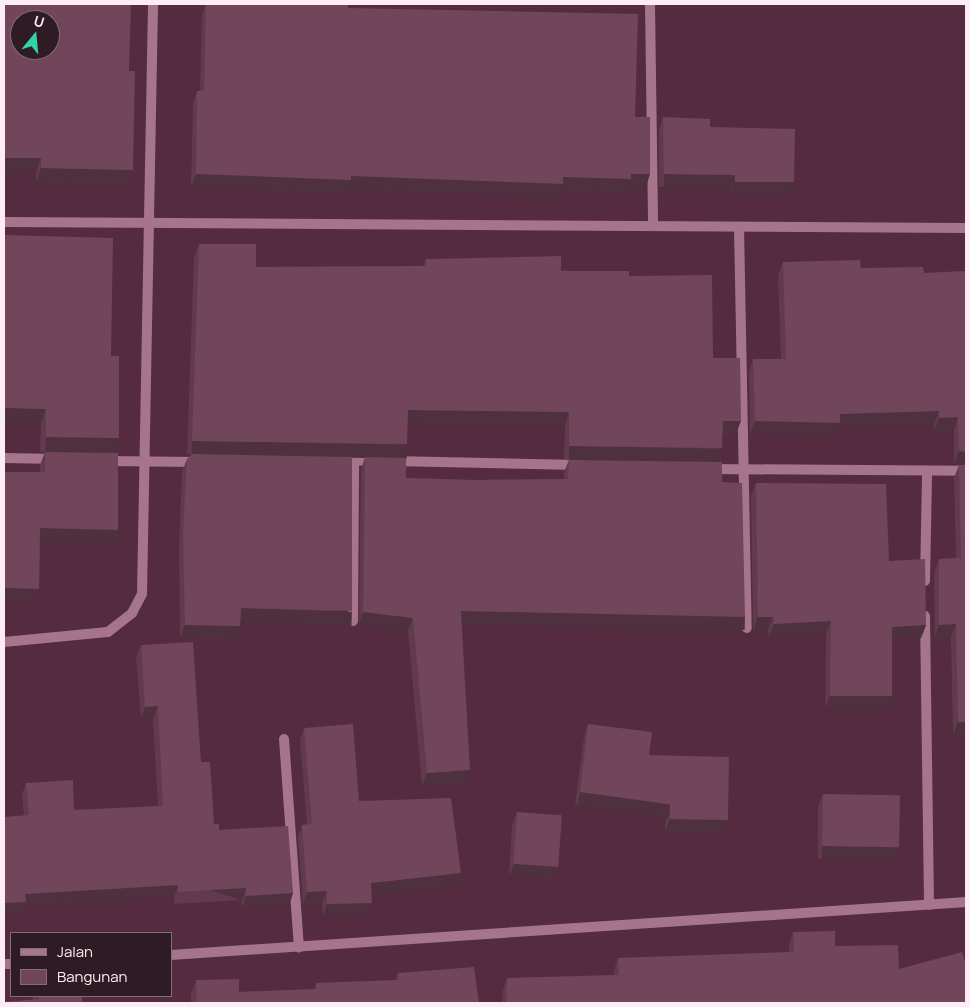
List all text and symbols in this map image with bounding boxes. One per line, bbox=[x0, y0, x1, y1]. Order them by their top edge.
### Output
north arrow bbox=[10, 10, 60, 60]
text: U bbox=[32, 11, 47, 32]
legend bbox=[10, 932, 172, 997]
text: Jalan bbox=[57, 941, 93, 962]
text: Bangunan bbox=[57, 966, 127, 987]

